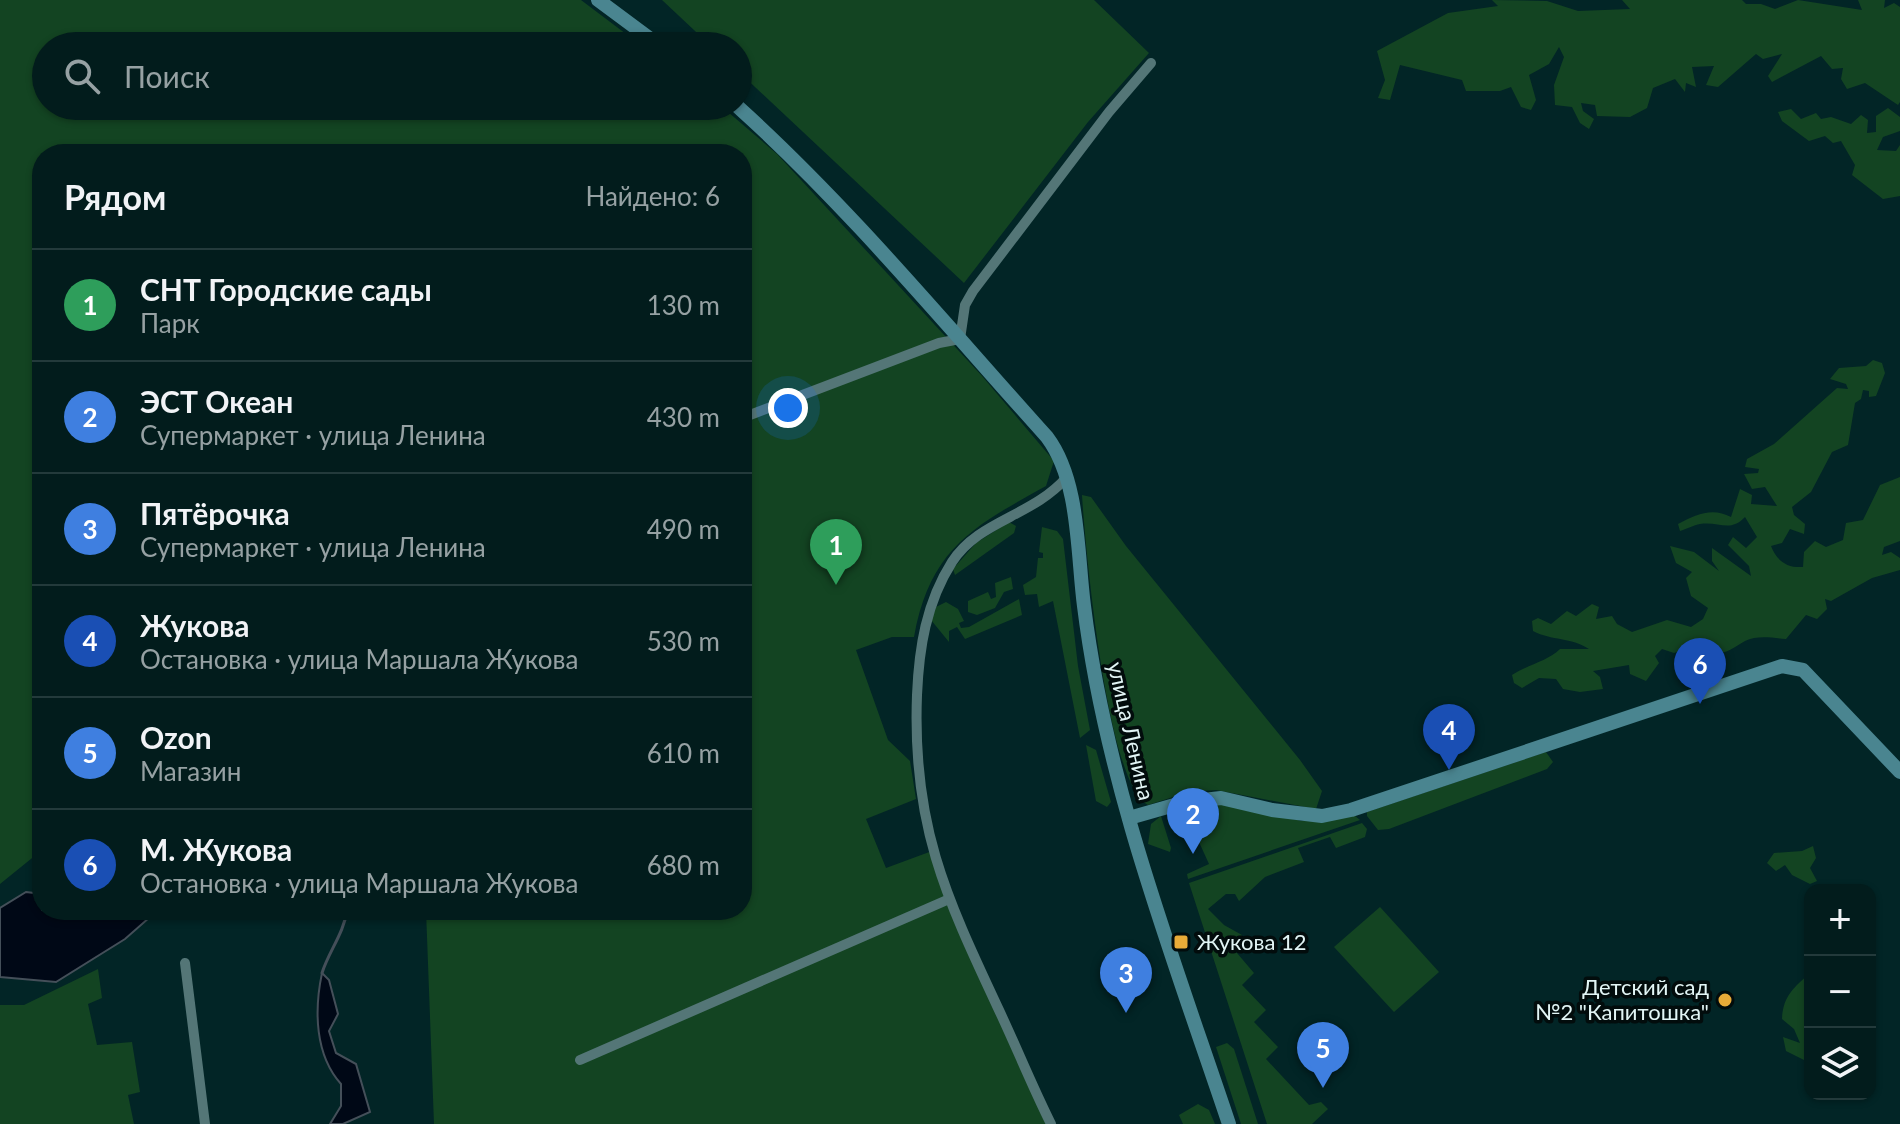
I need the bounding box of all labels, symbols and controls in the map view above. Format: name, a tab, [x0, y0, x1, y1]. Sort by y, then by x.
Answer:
search box	[32, 32, 752, 120]
icon: search	[60, 54, 104, 98]
text: Поиск	[124, 58, 210, 94]
text: Рядом	[64, 176, 166, 217]
text: Найдено: 6	[585, 180, 720, 212]
text: СНТ Городские сады	[140, 271, 432, 307]
text: 1	[82, 289, 98, 321]
text: 130 m	[647, 289, 720, 321]
text: Парк	[140, 307, 200, 339]
text: ЭСТ Океан	[140, 383, 293, 419]
your location	[768, 388, 808, 428]
text: 2	[82, 401, 98, 433]
text: 430 m	[647, 401, 720, 433]
text: Супермаркет · улица Ленина	[140, 419, 486, 451]
text: Пятёрочка	[140, 495, 290, 531]
text: 3	[82, 513, 98, 545]
text: 490 m	[647, 513, 720, 545]
pin: 1	[810, 519, 862, 585]
text: Супермаркет · улица Ленина	[140, 531, 486, 563]
text: Жукова	[140, 607, 250, 643]
text: 4	[82, 625, 98, 657]
text: 530 m	[647, 625, 720, 657]
pin: 6	[1674, 638, 1726, 704]
text: Остановка · улица Маршала Жукова	[140, 643, 578, 675]
street label: улица Ленина	[1102, 659, 1161, 803]
pin: 4	[1423, 704, 1475, 770]
text: Ozon	[140, 719, 212, 755]
text: 5	[82, 737, 98, 769]
text: 610 m	[647, 737, 720, 769]
text: Магазин	[140, 755, 241, 787]
pin: 2	[1167, 788, 1219, 854]
text: М. Жукова	[140, 831, 292, 867]
text: 6	[82, 849, 98, 881]
text: 680 m	[647, 849, 720, 881]
text: Остановка · улица Маршала Жукова	[140, 867, 578, 899]
map controls	[1804, 884, 1876, 1100]
button: +	[1804, 884, 1876, 956]
place label: Жукова 12	[1197, 928, 1307, 955]
marker: Жукова 12	[1172, 933, 1190, 951]
pin: 3	[1100, 947, 1152, 1013]
button: −	[1804, 956, 1876, 1028]
place label: Детский сад №2 "Капитошка"	[1535, 973, 1709, 1025]
marker: Детский сад №2 "Капитошка"	[1716, 991, 1734, 1009]
pin: 5	[1297, 1022, 1349, 1088]
button: layers	[1804, 1028, 1876, 1100]

